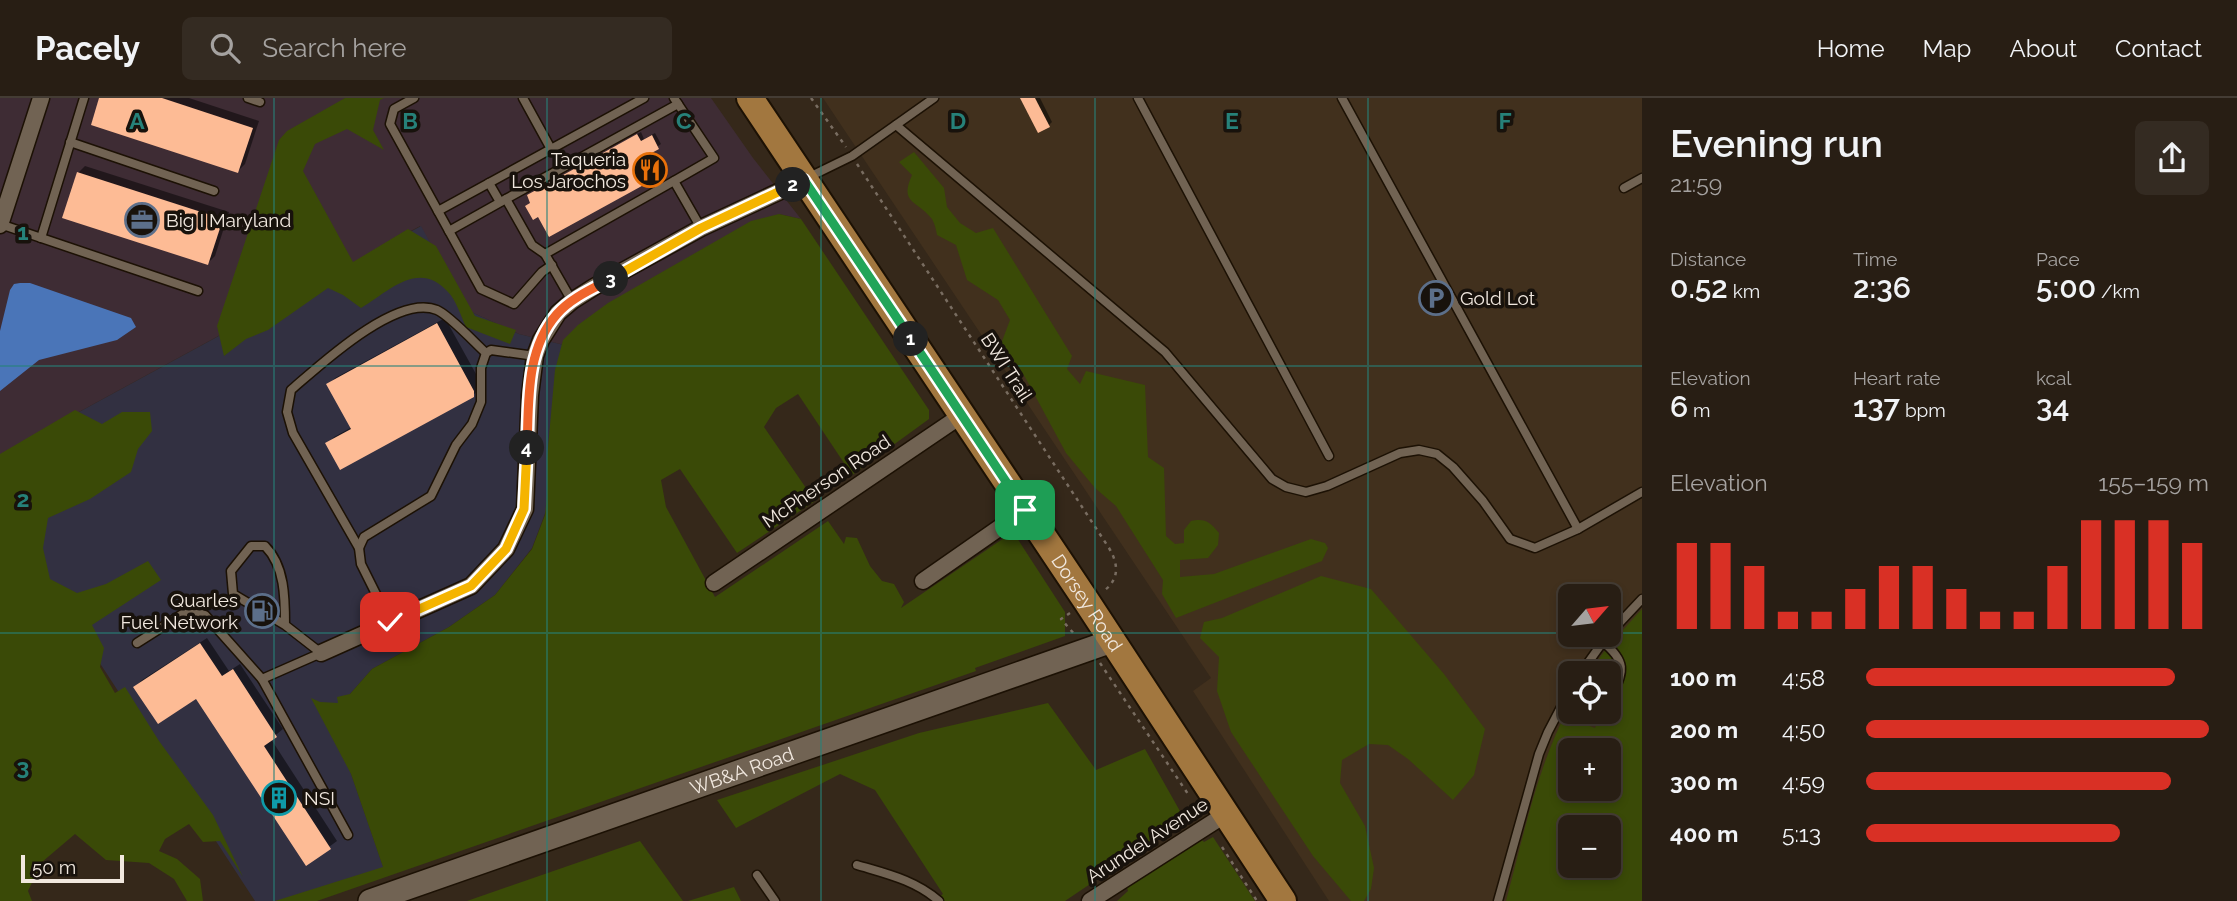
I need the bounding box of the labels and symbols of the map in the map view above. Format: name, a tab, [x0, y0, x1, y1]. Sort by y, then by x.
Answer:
text: A	[129, 107, 145, 134]
text: B	[402, 107, 418, 134]
text: C	[676, 107, 692, 134]
text: D	[950, 107, 966, 134]
text: E	[1225, 107, 1239, 134]
text: F	[1498, 107, 1512, 134]
place label: Taqueria Los Jarochos	[511, 148, 626, 192]
restaurant icon: Taqueria Los Jarochos	[631, 151, 669, 189]
pin: 2	[776, 168, 810, 202]
office icon: Big I Maryland	[123, 201, 161, 239]
place label: Big I Maryland	[166, 209, 291, 231]
text: 1	[17, 218, 29, 245]
pin: 3	[594, 262, 628, 296]
parking icon: Gold Lot	[1417, 279, 1455, 317]
place label: Gold Lot	[1460, 287, 1536, 309]
pin: 1	[894, 322, 928, 356]
street label: BWI Trail	[977, 329, 1038, 406]
pin: 4	[510, 430, 544, 466]
street label: McPherson Road	[758, 430, 894, 532]
pin	[995, 480, 1055, 540]
text: 2	[17, 485, 29, 512]
street label: Dorsey Road	[1047, 550, 1127, 655]
north arrow	[1558, 584, 1620, 648]
place label: Quarles Fuel Network	[120, 589, 238, 633]
fuel station icon: Quarles Fuel Network	[243, 592, 281, 630]
pin	[360, 592, 420, 652]
street label: WB&A Road	[687, 742, 797, 799]
text: 3	[17, 753, 29, 780]
building icon: NSI	[260, 779, 298, 817]
place label: NSI	[304, 787, 335, 809]
street label: Arundel Avenue	[1082, 793, 1212, 887]
scale bar	[21, 852, 124, 884]

